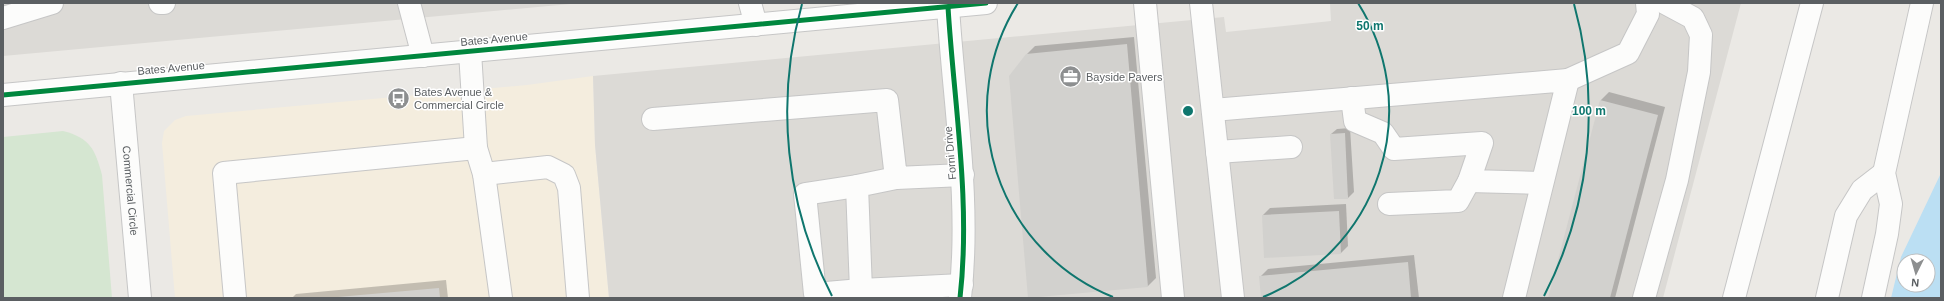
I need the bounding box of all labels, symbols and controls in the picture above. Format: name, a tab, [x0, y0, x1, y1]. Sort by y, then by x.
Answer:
text: 50 m	[1356, 19, 1384, 33]
street label: Bates Avenue	[460, 30, 528, 48]
street label: Bates Avenue	[137, 59, 205, 77]
office icon: Bayside Pavers	[1058, 64, 1084, 90]
place label: Bayside Pavers	[1086, 71, 1163, 83]
bus stop icon: Bates Avenue & Commercial Circle	[385, 85, 411, 111]
place label: Bates Avenue & Commercial Circle	[414, 86, 504, 111]
centre of rings	[1181, 104, 1195, 118]
text: 100 m	[1572, 104, 1606, 118]
street label: Forni Drive	[942, 126, 958, 180]
street label: Commercial Circle	[121, 145, 140, 236]
north arrow	[1896, 253, 1936, 293]
text: N	[1911, 277, 1920, 289]

